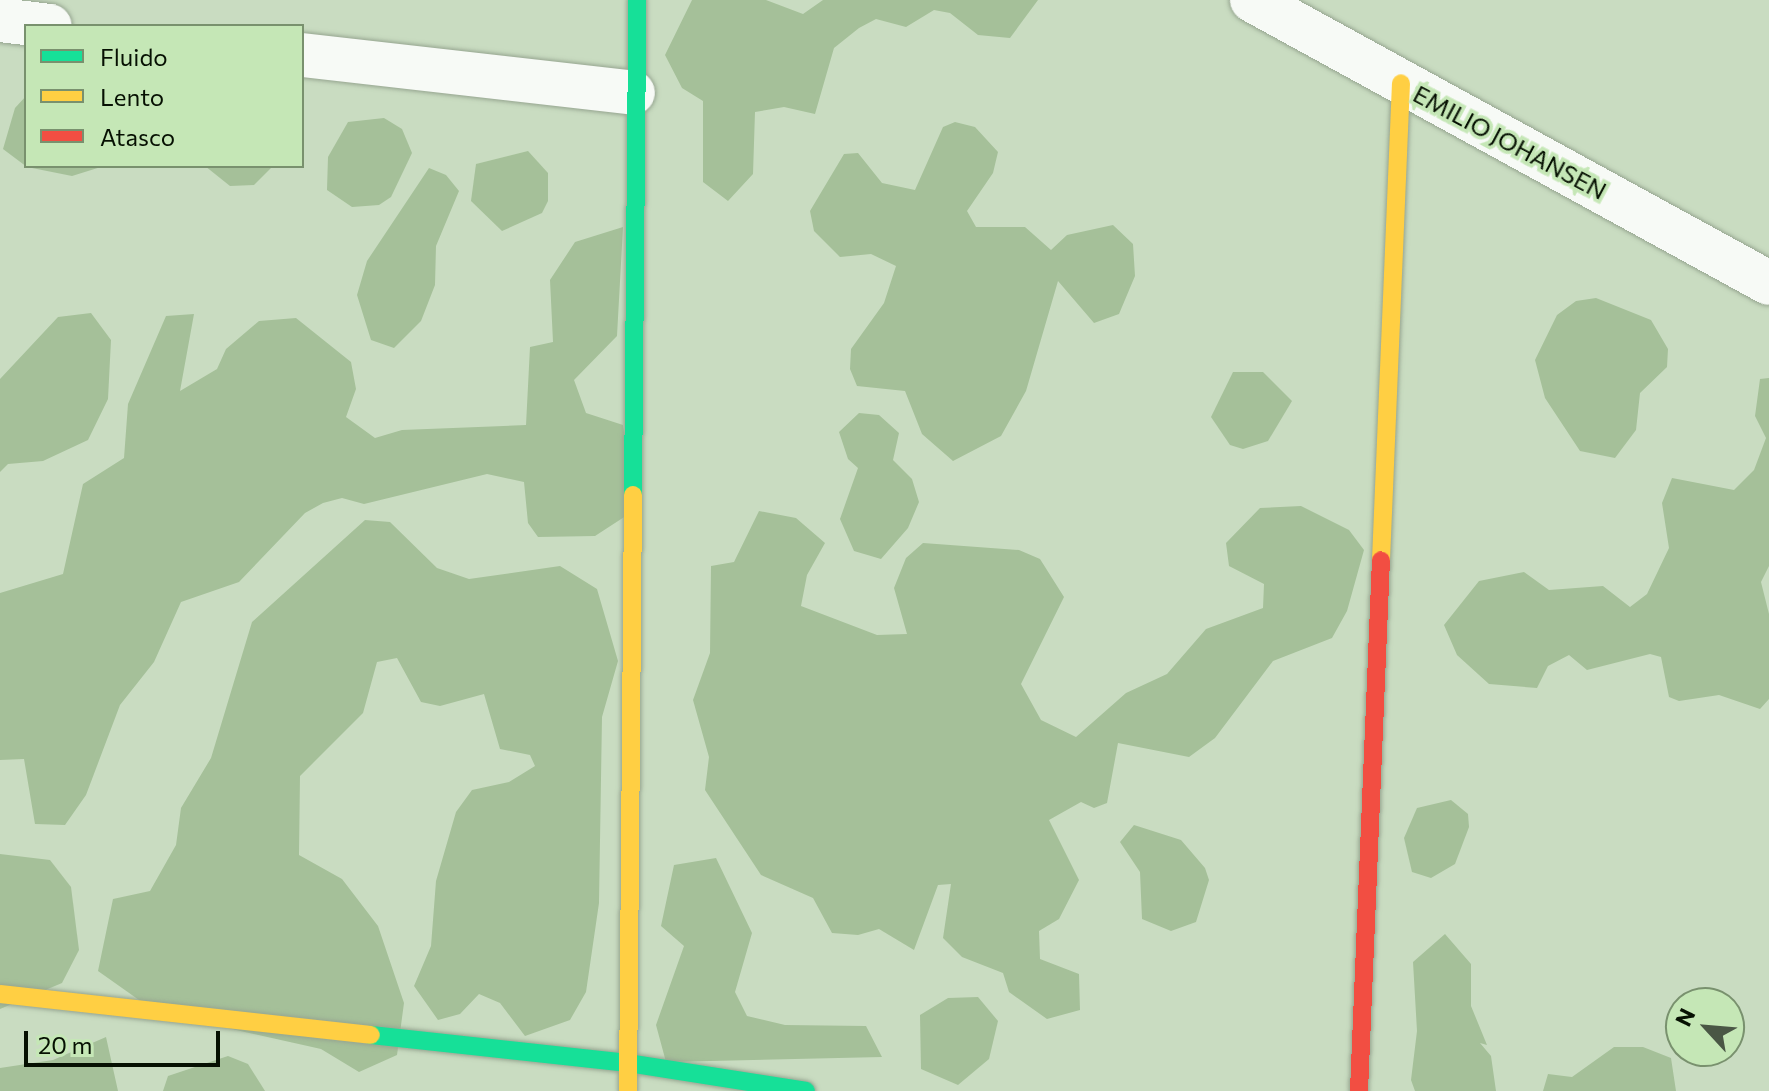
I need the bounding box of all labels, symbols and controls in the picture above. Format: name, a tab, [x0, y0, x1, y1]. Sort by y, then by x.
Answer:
legend	[24, 24, 304, 168]
text: Fluido	[100, 42, 168, 71]
street label: EMILIO JOHANSEN	[1409, 79, 1611, 205]
text: Lento	[100, 82, 164, 111]
text: Atasco	[100, 122, 175, 151]
north arrow	[1665, 987, 1745, 1067]
text: N	[1669, 1004, 1701, 1030]
scale bar	[28, 1015, 224, 1065]
text: 20 m	[38, 1030, 92, 1059]

